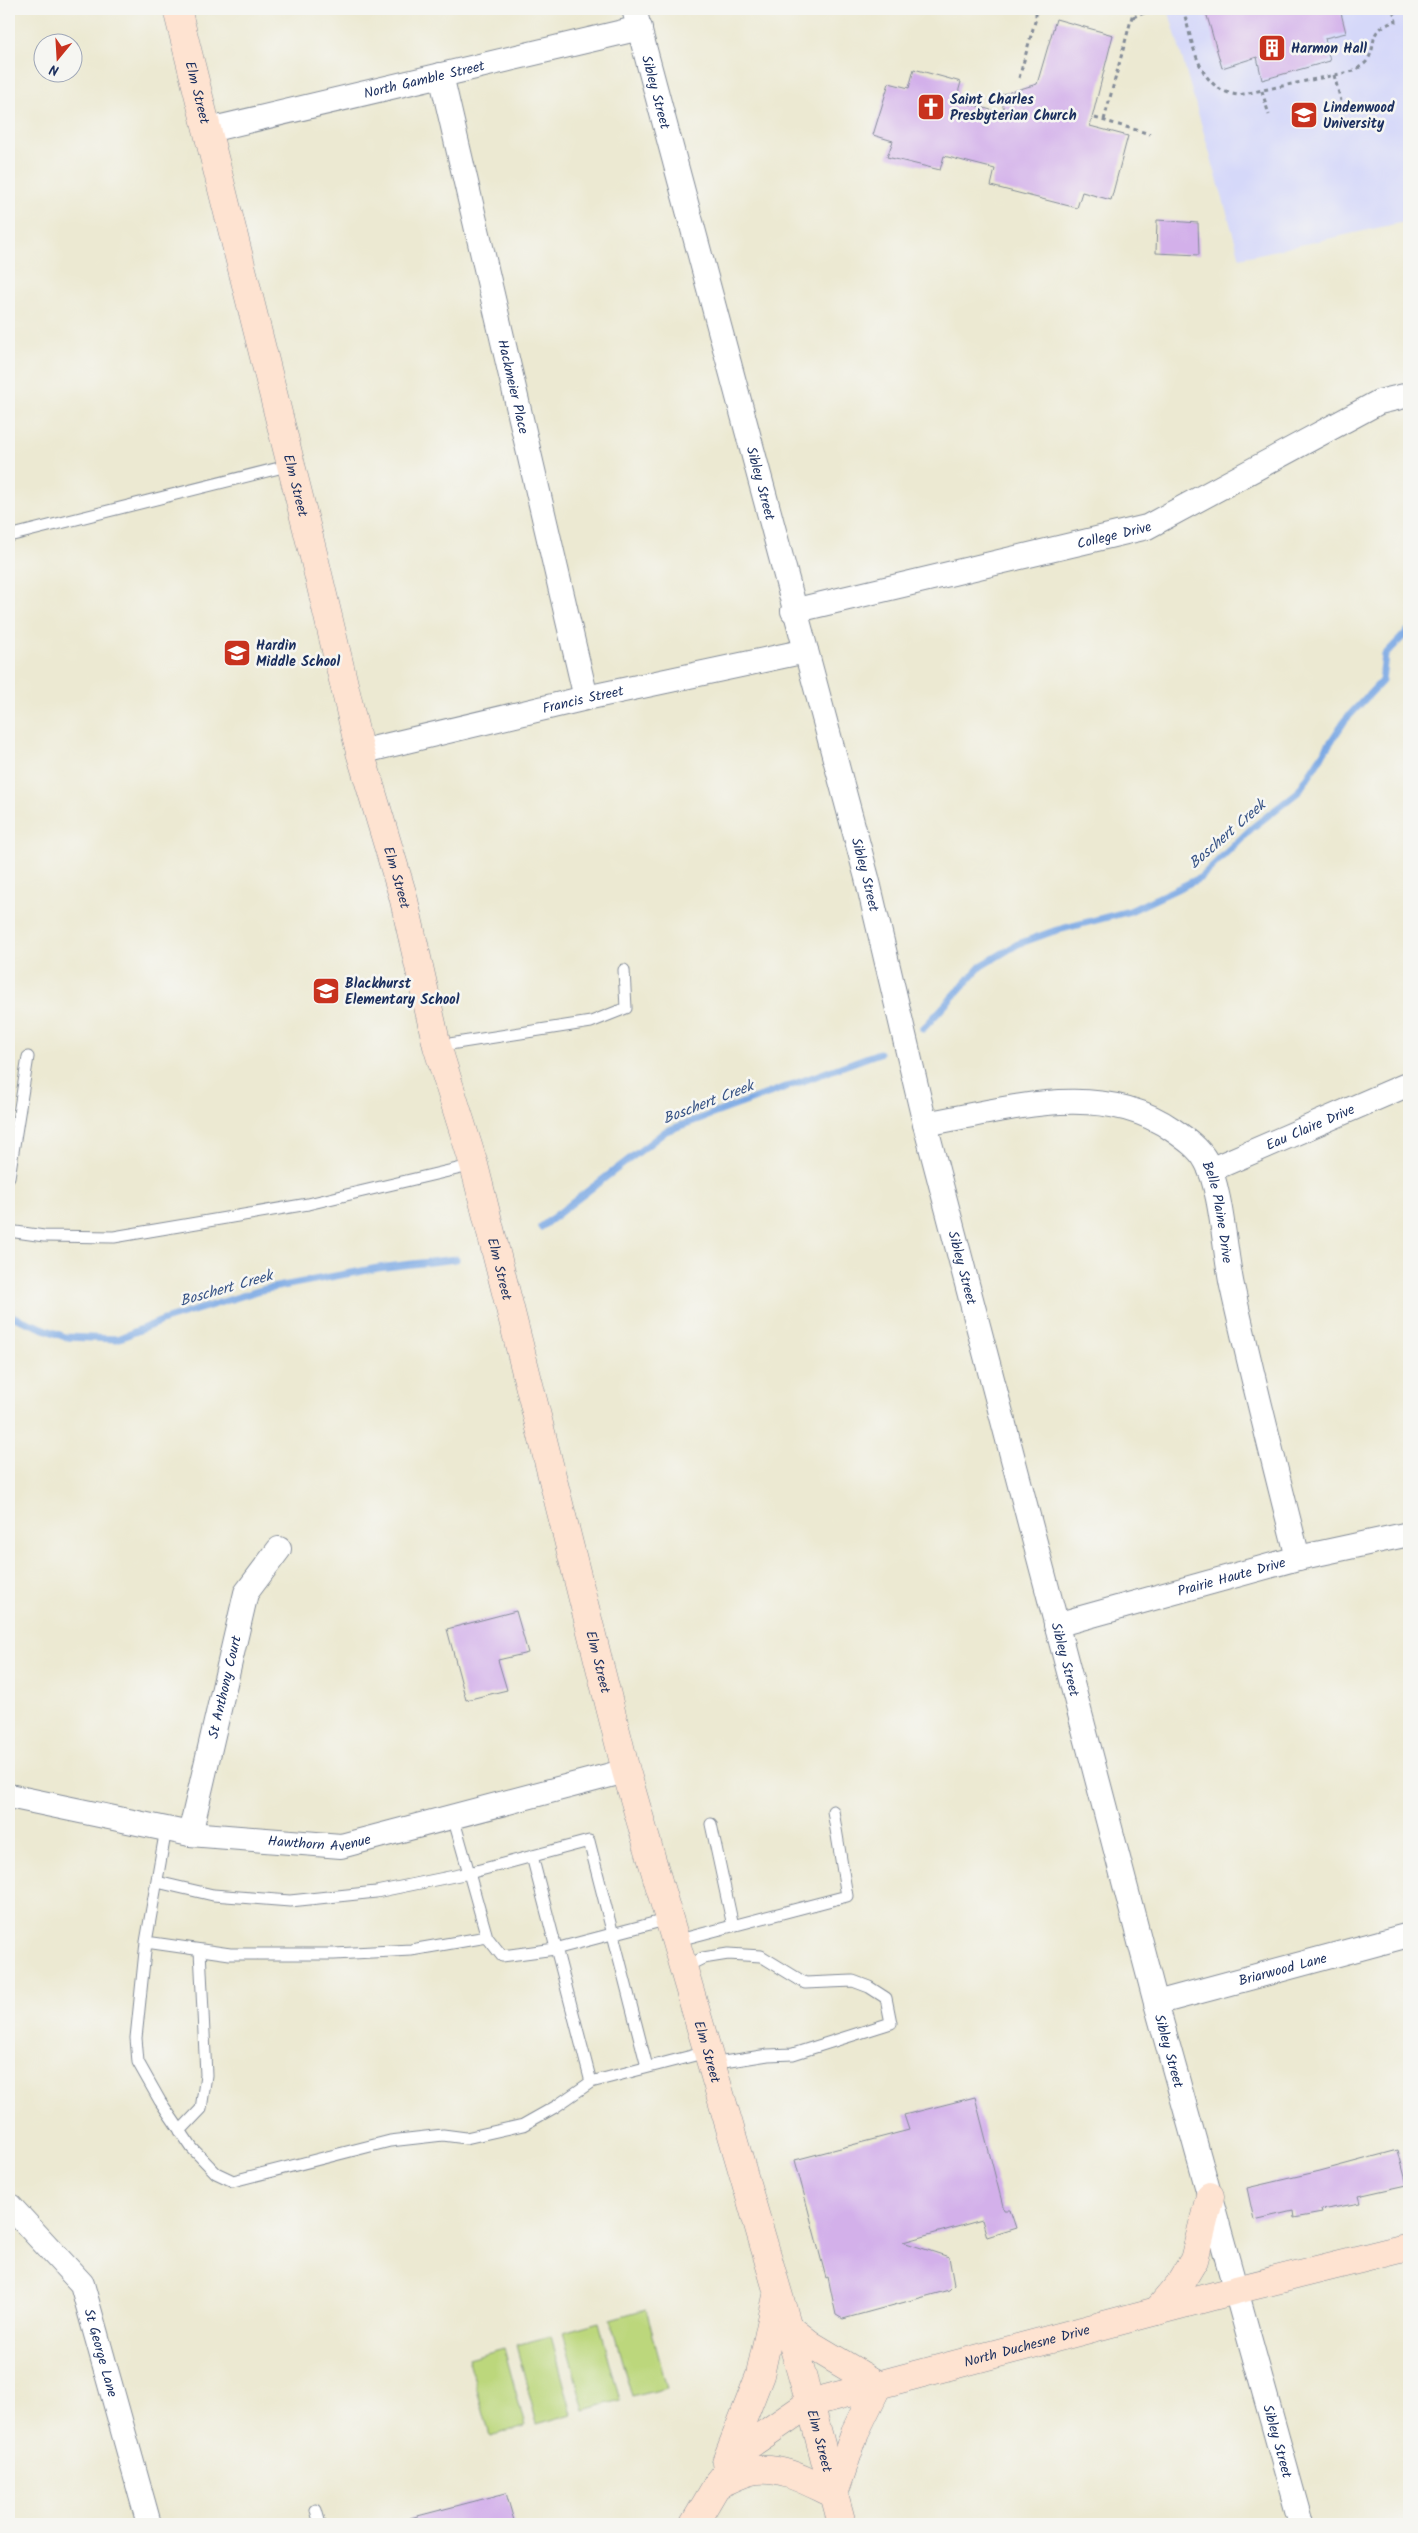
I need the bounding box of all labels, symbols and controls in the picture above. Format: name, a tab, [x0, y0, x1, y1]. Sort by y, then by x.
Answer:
north arrow	[32, 32, 82, 82]
building icon: Harmon Hall	[1257, 33, 1287, 63]
place label: Harmon Hall	[1291, 38, 1367, 60]
street label: Sibley Street	[635, 53, 676, 132]
street label: North Gamble Street	[362, 55, 488, 105]
text: N	[47, 58, 62, 81]
street label: Elm Street	[178, 59, 215, 127]
place label: Saint Charles Presbyterian Church	[950, 89, 1077, 127]
church icon: Saint Charles Presbyterian Church	[916, 92, 946, 122]
place label: Lindenwood University	[1323, 97, 1395, 135]
school or university icon: Lindenwood University	[1289, 100, 1319, 130]
street label: Hackmeier Place	[491, 337, 534, 437]
street label: Sibley Street	[740, 444, 781, 523]
street label: Elm Street	[277, 452, 314, 520]
street label: College Drive	[1075, 516, 1157, 555]
place label: Hardin Middle School	[256, 635, 340, 673]
school or university icon: Hardin Middle School	[222, 638, 252, 668]
street label: Francis Street	[540, 680, 626, 720]
water label: Boschert Creek	[1184, 793, 1273, 875]
street label: Sibley Street	[845, 835, 885, 915]
street label: Elm Street	[377, 844, 416, 911]
place label: Blackhurst Elementary School	[345, 973, 460, 1011]
school or university icon: Blackhurst Elementary School	[311, 976, 341, 1006]
water label: Boschert Creek	[659, 1074, 759, 1131]
street label: Eau Claire Drive	[1263, 1099, 1359, 1157]
street label: Belle Plaine Drive	[1196, 1158, 1238, 1265]
street label: Sibley Street	[942, 1229, 982, 1308]
street label: Elm Street	[481, 1235, 518, 1303]
water label: Boschert Creek	[177, 1264, 277, 1314]
street label: Prairie Haute Drive	[1175, 1552, 1289, 1603]
street label: Sibley Street	[1044, 1620, 1085, 1700]
street label: Elm Street	[579, 1628, 616, 1696]
street label: St Anthony Court	[203, 1633, 248, 1741]
street label: Hawthorn Avenue	[267, 1828, 374, 1858]
street label: Briarwood Lane	[1236, 1947, 1330, 1992]
street label: Sibley Street	[1148, 2012, 1189, 2091]
street label: Elm Street	[687, 2018, 726, 2086]
street label: St George Lane	[77, 2306, 123, 2400]
street label: North Duchesne Drive	[962, 2319, 1093, 2374]
street label: Sibley Street	[1256, 2402, 1298, 2481]
street label: Elm Street	[800, 2407, 838, 2475]

